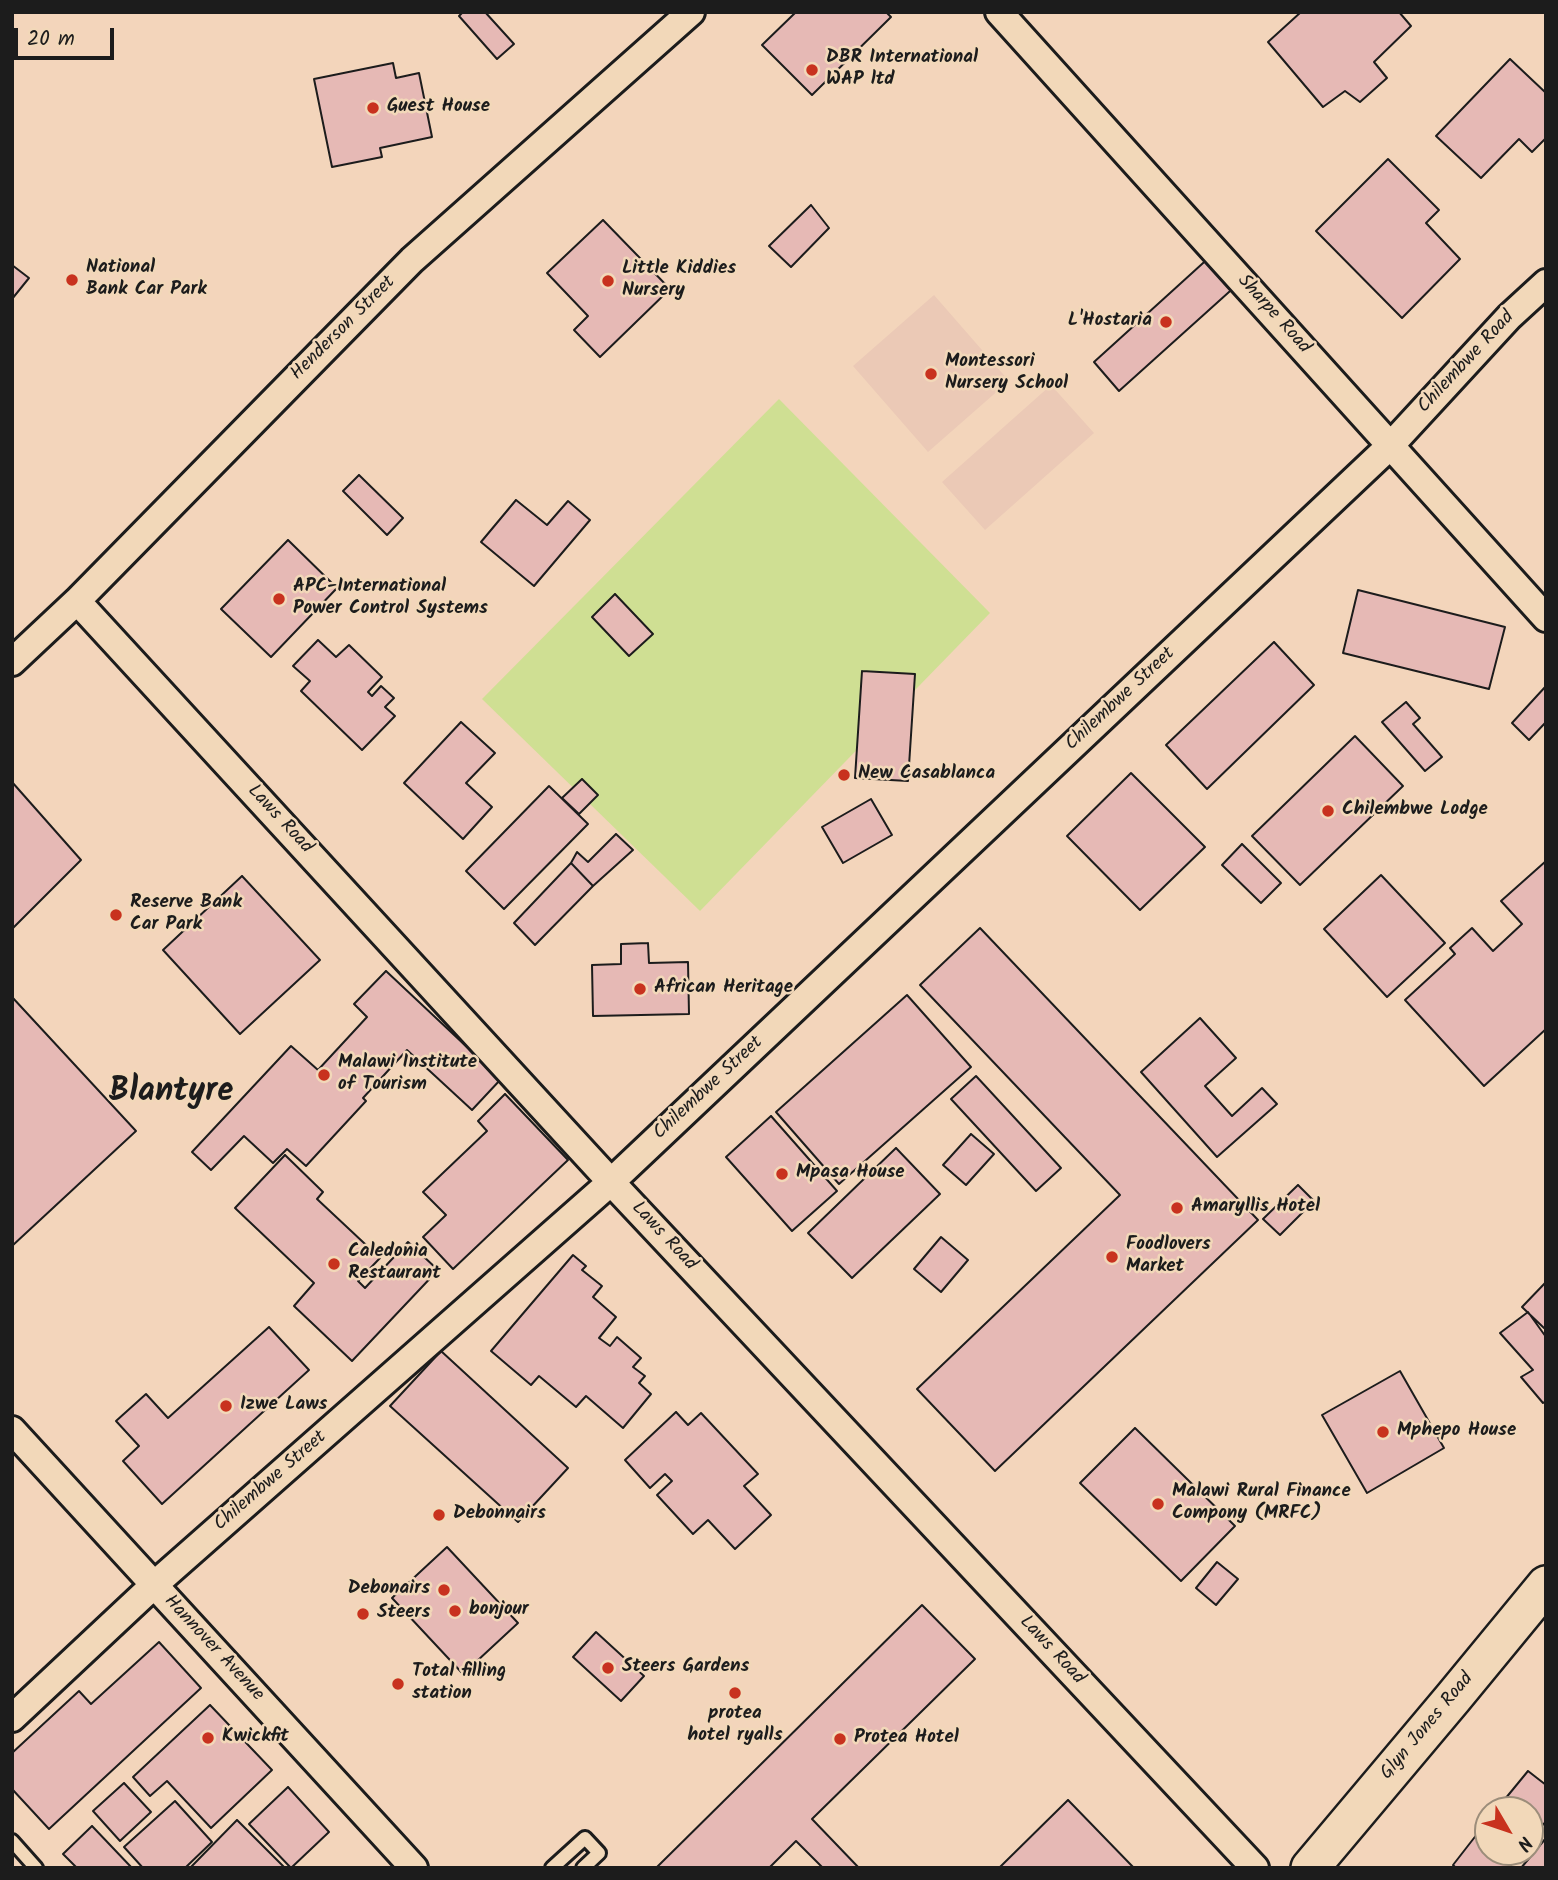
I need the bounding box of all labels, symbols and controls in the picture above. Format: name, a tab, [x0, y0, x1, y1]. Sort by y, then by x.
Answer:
scale bar	[18, 14, 117, 58]
text: 20 m	[27, 23, 75, 56]
place label: DBR International WAP ltd	[826, 48, 978, 92]
marker: DBR International WAP ltd	[804, 62, 820, 78]
place label: Guest House	[387, 97, 490, 119]
marker: Guest House	[365, 100, 381, 116]
place label: National Bank Car Park	[86, 258, 207, 302]
place label: Little Kiddies Nursery	[622, 259, 736, 303]
street label: Sharpe Road	[1231, 271, 1315, 359]
marker: National Bank Car Park	[64, 272, 80, 288]
street label: Henderson Street	[287, 272, 401, 386]
marker: Little Kiddies Nursery	[600, 273, 616, 289]
street label: Chilembwe Road	[1414, 307, 1520, 419]
place label: L'Hostaria	[1068, 311, 1152, 333]
marker: L'Hostaria	[1158, 314, 1174, 330]
place label: Montessori Nursery School	[945, 352, 1068, 396]
marker: Montessori Nursery School	[923, 366, 939, 382]
place label: APC-International Power Control Systems	[293, 577, 488, 621]
marker: APC-International Power Control Systems	[271, 591, 287, 607]
street label: Chilembwe Street	[1061, 643, 1181, 757]
place label: New Casablanca	[858, 764, 995, 786]
marker: New Casablanca	[836, 767, 852, 783]
street label: Laws Road	[241, 781, 317, 859]
place label: Chilembwe Lodge	[1342, 800, 1488, 822]
marker: Chilembwe Lodge	[1320, 803, 1336, 819]
place label: Reserve Bank Car Park	[130, 893, 242, 937]
marker: Reserve Bank Car Park	[108, 907, 124, 923]
place label: African Heritage	[654, 978, 793, 1000]
marker: African Heritage	[632, 981, 648, 997]
street label: Chilembwe Street	[649, 1032, 769, 1146]
place label: Malawi Institute of Tourism	[338, 1053, 477, 1097]
marker: Malawi Institute of Tourism	[316, 1067, 332, 1083]
district label: Blantyre	[109, 1074, 233, 1114]
place label: Mpasa House	[796, 1163, 905, 1185]
marker: Mpasa House	[774, 1166, 790, 1182]
place label: Amaryllis Hotel	[1191, 1197, 1320, 1219]
street label: Laws Road	[625, 1198, 701, 1276]
marker: Amaryllis Hotel	[1169, 1200, 1185, 1216]
place label: Foodlovers Market	[1126, 1235, 1211, 1279]
place label: Caledonia Restaurant	[348, 1242, 441, 1286]
marker: Foodlovers Market	[1104, 1249, 1120, 1265]
marker: Caledonia Restaurant	[326, 1256, 342, 1272]
place label: Izwe Laws	[240, 1395, 327, 1417]
marker: Izwe Laws	[218, 1398, 234, 1414]
place label: Mphepo House	[1397, 1421, 1516, 1443]
marker: Mphepo House	[1375, 1424, 1391, 1440]
street label: Chilembwe Street	[210, 1427, 332, 1537]
place label: Malawi Rural Finance Compony (MRFC)	[1172, 1482, 1351, 1526]
marker: Malawi Rural Finance Compony (MRFC)	[1150, 1496, 1166, 1512]
place label: Debonnairs	[453, 1504, 546, 1526]
marker: Debonnairs	[431, 1507, 447, 1523]
place label: Debonairs	[348, 1579, 430, 1601]
marker: Debonairs	[436, 1582, 452, 1598]
street label: Hannover Avenue	[158, 1591, 268, 1707]
place label: bonjour	[469, 1600, 529, 1622]
place label: Steers	[377, 1603, 430, 1625]
marker: bonjour	[447, 1603, 463, 1619]
marker: Steers	[355, 1606, 371, 1622]
street label: Laws Road	[1013, 1612, 1089, 1690]
place label: Steers Gardens	[622, 1657, 749, 1679]
marker: Steers Gardens	[600, 1660, 616, 1676]
place label: Total filling station	[412, 1662, 506, 1706]
street label: Glyn Jones Road	[1377, 1669, 1479, 1785]
marker: Total filling station	[390, 1676, 406, 1692]
marker: protea hotel ryalls	[727, 1685, 743, 1701]
place label: protea hotel ryalls	[688, 1704, 782, 1748]
place label: Kwickfit	[222, 1727, 289, 1749]
place label: Protea Hotel	[854, 1728, 959, 1750]
marker: Kwickfit	[200, 1730, 216, 1746]
marker: Protea Hotel	[832, 1731, 848, 1747]
north arrow	[1474, 1796, 1544, 1866]
text: N	[1508, 1829, 1539, 1857]

